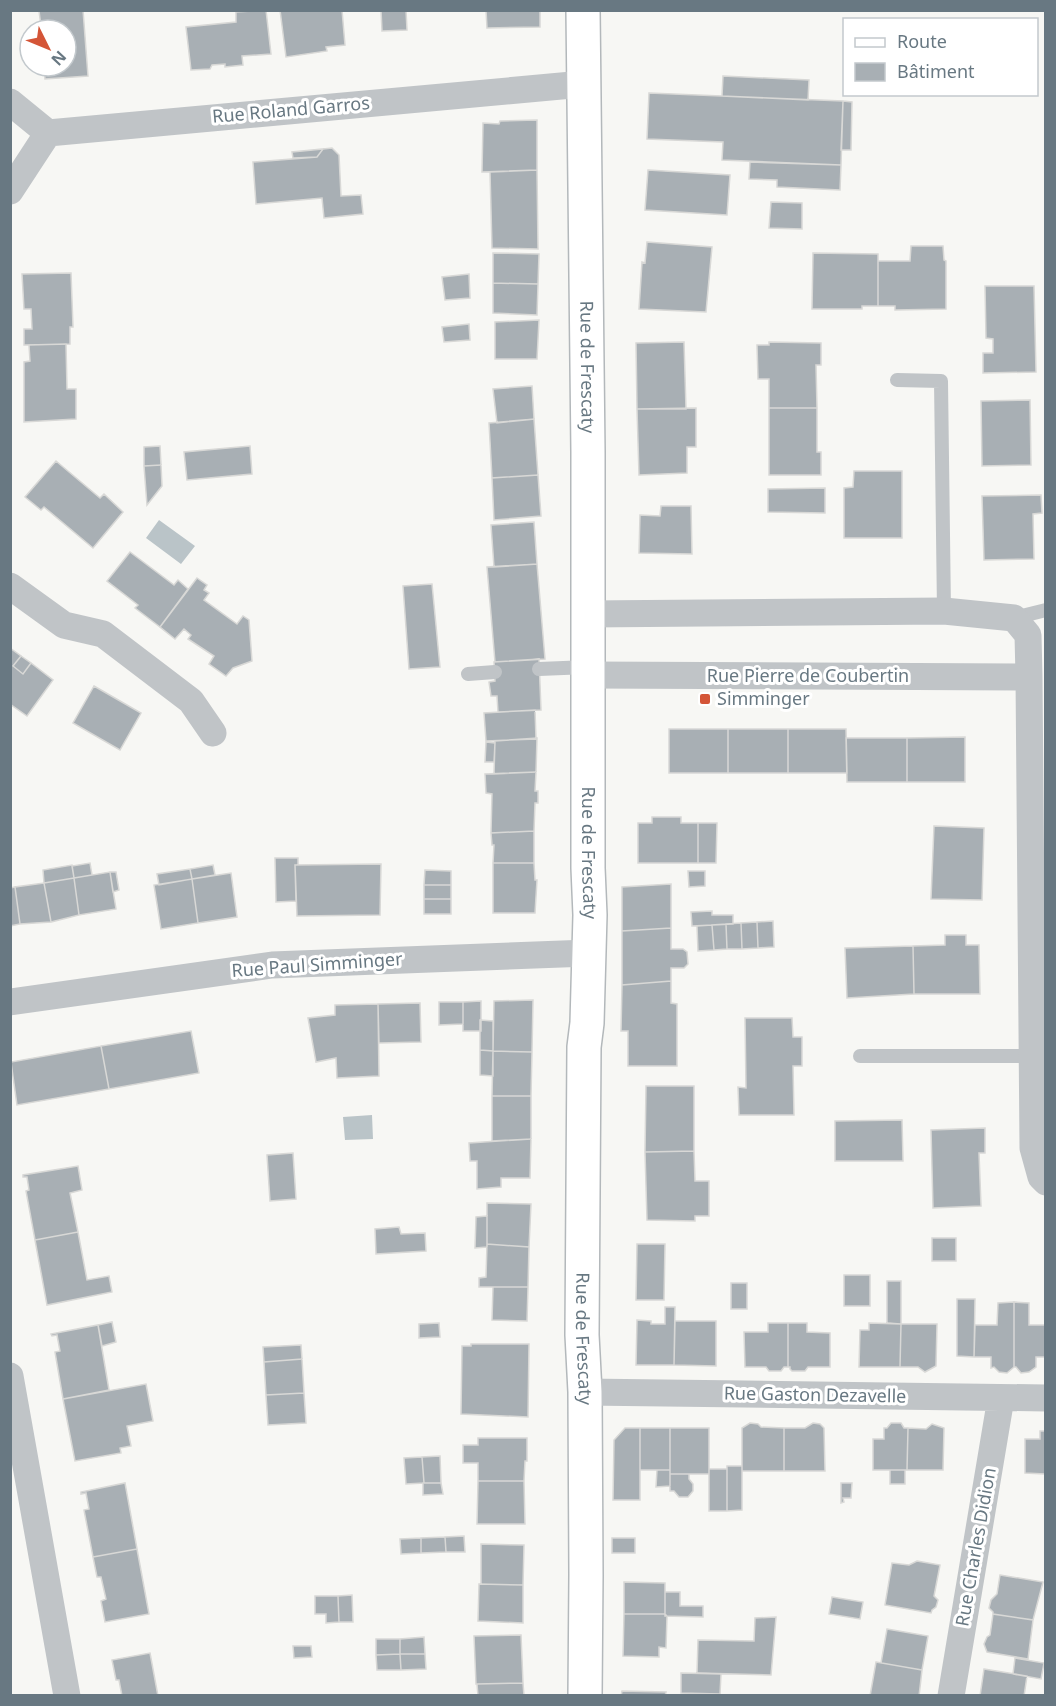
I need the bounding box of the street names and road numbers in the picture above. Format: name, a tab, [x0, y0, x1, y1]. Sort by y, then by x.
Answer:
street label: Rue Roland Garros	[211, 90, 371, 128]
street label: Rue de Frescaty	[575, 300, 601, 434]
street label: Rue Pierre de Coubertin	[707, 663, 909, 687]
street label: Rue de Frescaty	[577, 787, 603, 921]
street label: Rue Paul Simminger	[231, 946, 404, 982]
street label: Rue de Frescaty	[571, 1272, 598, 1406]
street label: Rue Gaston Dezavelle	[724, 1380, 907, 1408]
street label: Rue Charles Didion	[949, 1466, 1001, 1628]

